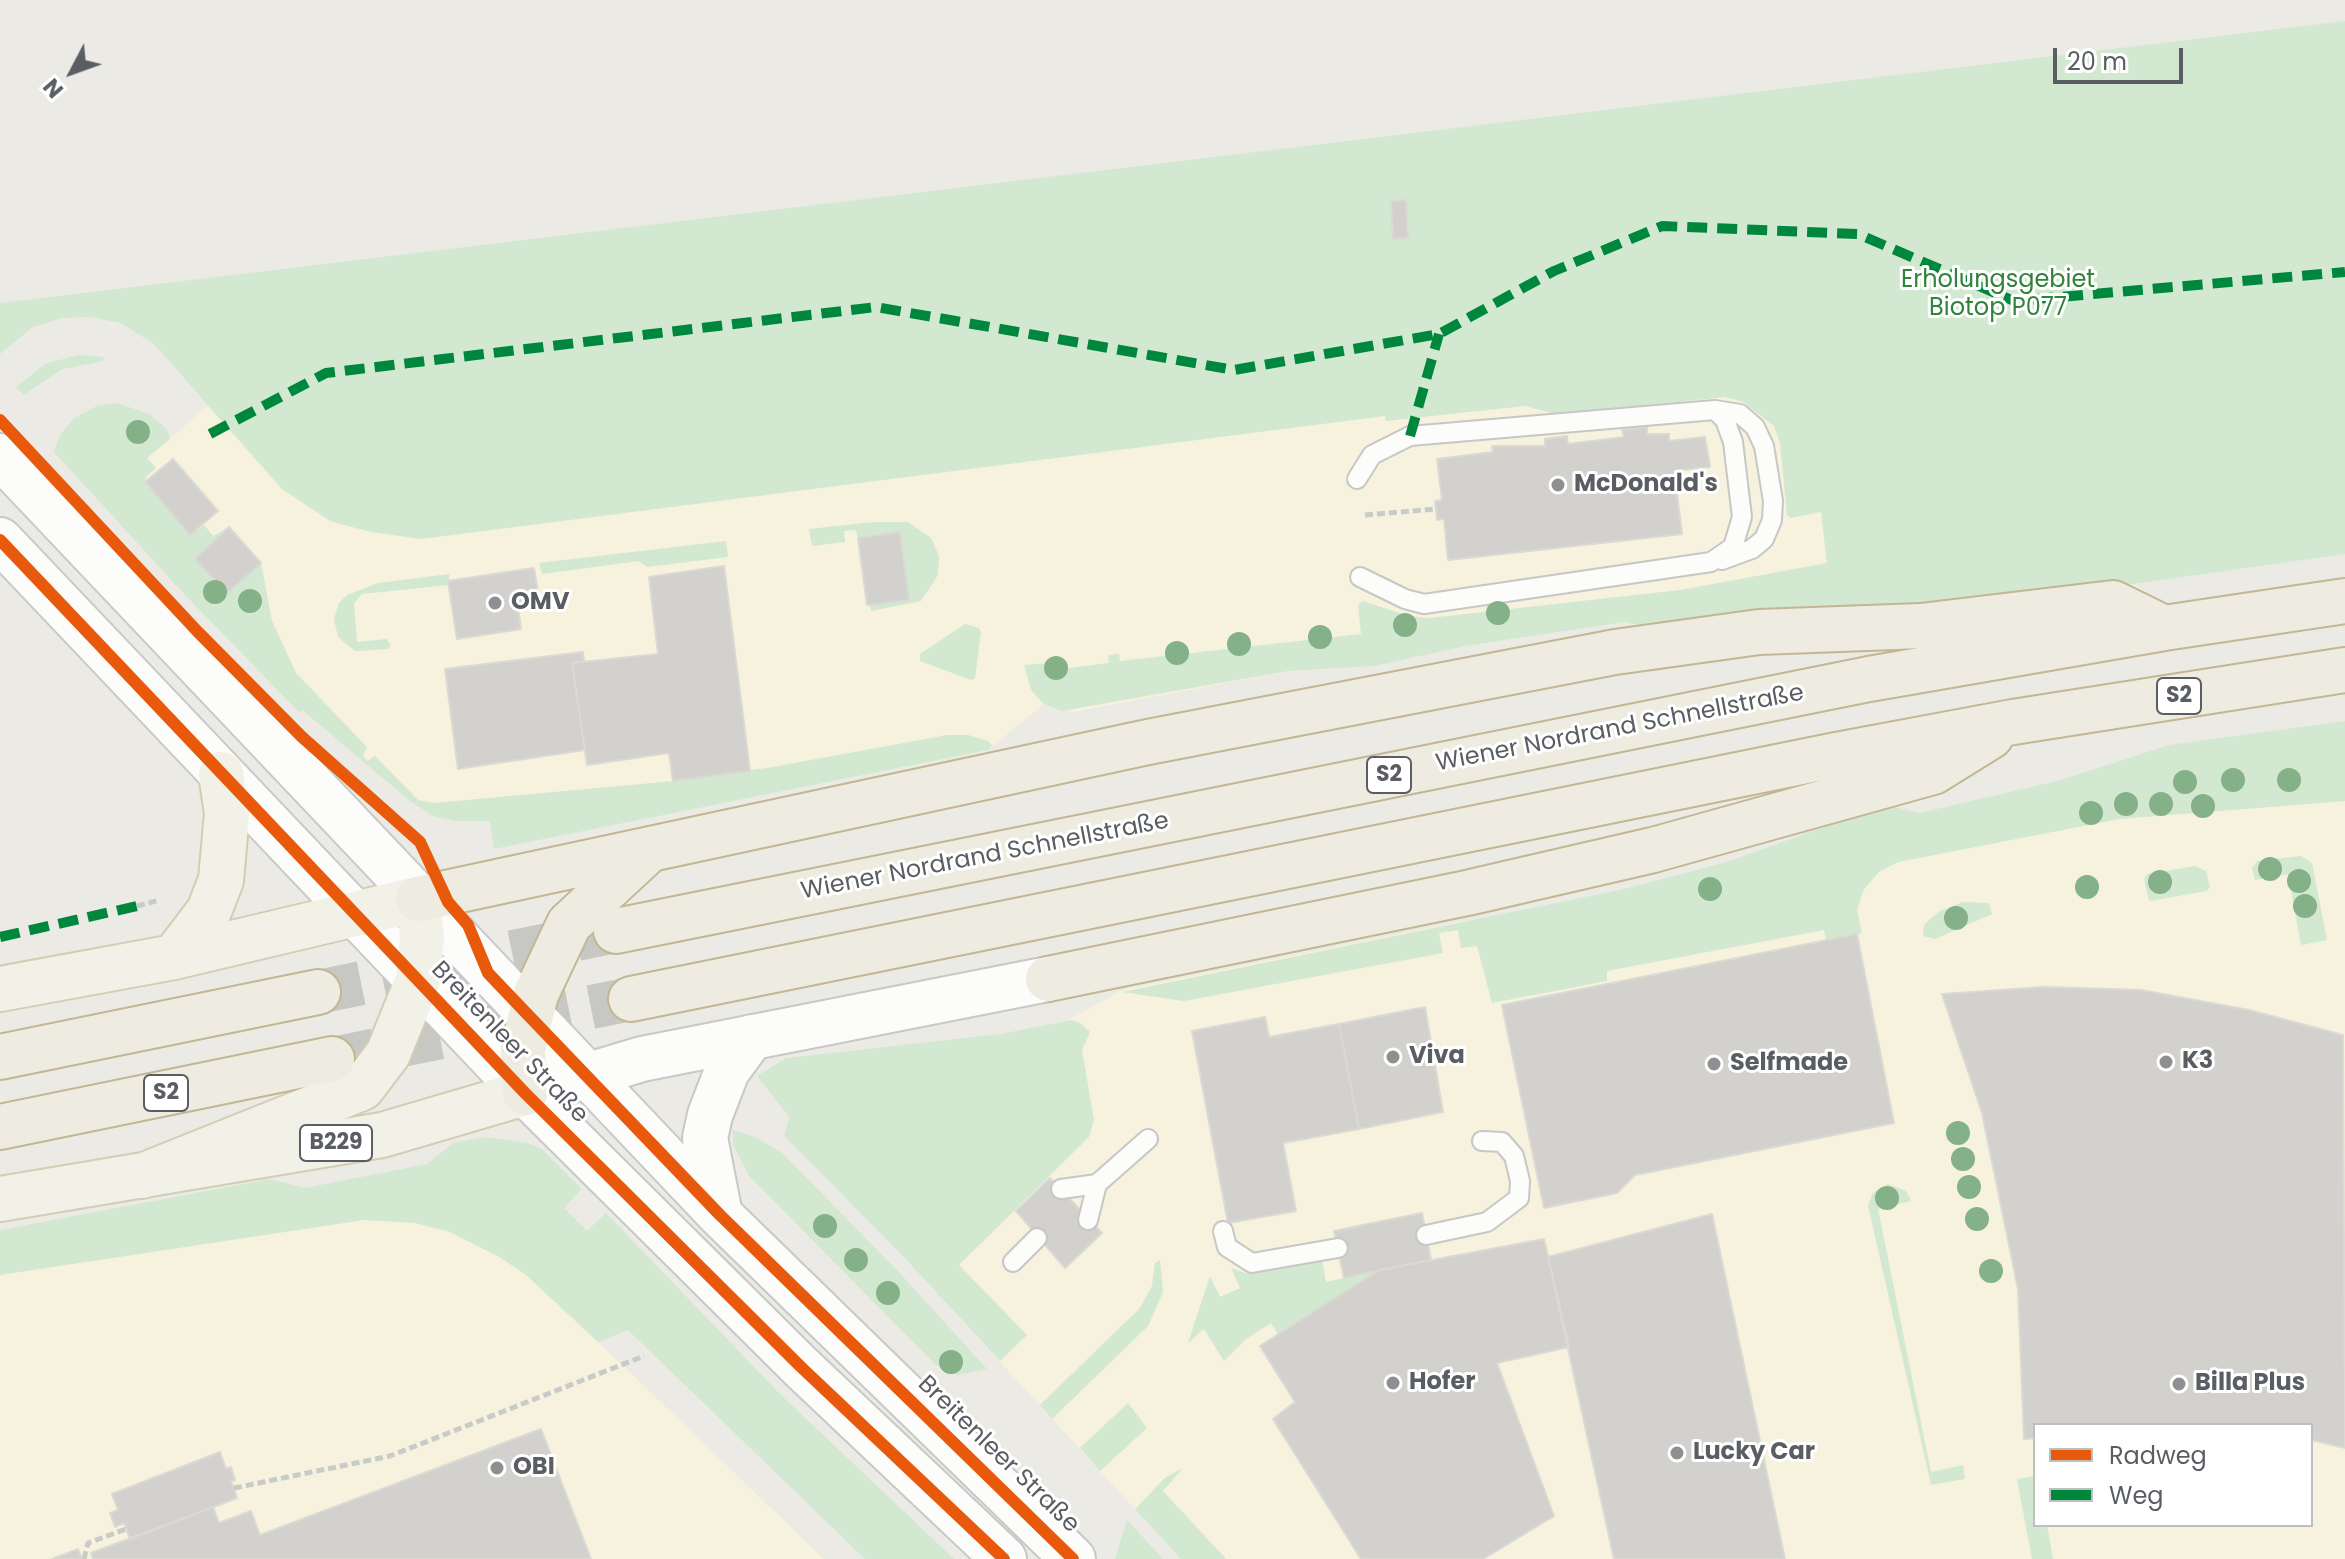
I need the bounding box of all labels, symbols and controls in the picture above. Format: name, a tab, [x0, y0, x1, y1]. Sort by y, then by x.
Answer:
north arrow	[32, 32, 112, 112]
scale bar	[2057, 32, 2187, 82]
text: 20 m	[2067, 45, 2127, 78]
text: N	[36, 72, 71, 104]
park label: Erholungsgebiet Biotop P077	[1901, 267, 2095, 323]
place label: McDonald's	[1574, 471, 1718, 499]
marker: McDonald's	[1549, 476, 1567, 494]
place label: OMV	[511, 589, 569, 617]
marker: OMV	[486, 594, 504, 612]
road number: S2	[2157, 678, 2201, 714]
street label: Wiener Nordrand Schnellstraße	[1434, 679, 1806, 779]
road number: S2	[1367, 757, 1411, 793]
street label: Wiener Nordrand Schnellstraße	[799, 807, 1171, 907]
street label: Breitenleer Straße	[424, 956, 594, 1130]
place label: Viva	[1409, 1043, 1465, 1071]
marker: Viva	[1384, 1048, 1402, 1066]
place label: K3	[2182, 1048, 2213, 1076]
place label: Selfmade	[1730, 1050, 1848, 1078]
marker: K3	[2157, 1053, 2175, 1071]
marker: Selfmade	[1705, 1055, 1723, 1073]
road number: S2	[144, 1075, 188, 1111]
road number: B229	[300, 1125, 372, 1161]
place label: Hofer	[1409, 1369, 1476, 1397]
street label: Breitenleer Straße	[911, 1370, 1085, 1540]
place label: Billa Plus	[2195, 1370, 2305, 1398]
marker: Hofer	[1384, 1374, 1402, 1392]
marker: Billa Plus	[2170, 1375, 2188, 1393]
legend	[2033, 1423, 2313, 1527]
place label: Lucky Car	[1693, 1439, 1815, 1467]
text: Radweg	[2109, 1439, 2207, 1472]
marker: Lucky Car	[1668, 1444, 1686, 1462]
place label: OBI	[513, 1454, 555, 1482]
marker: OBI	[488, 1459, 506, 1477]
text: Weg	[2109, 1479, 2164, 1512]

